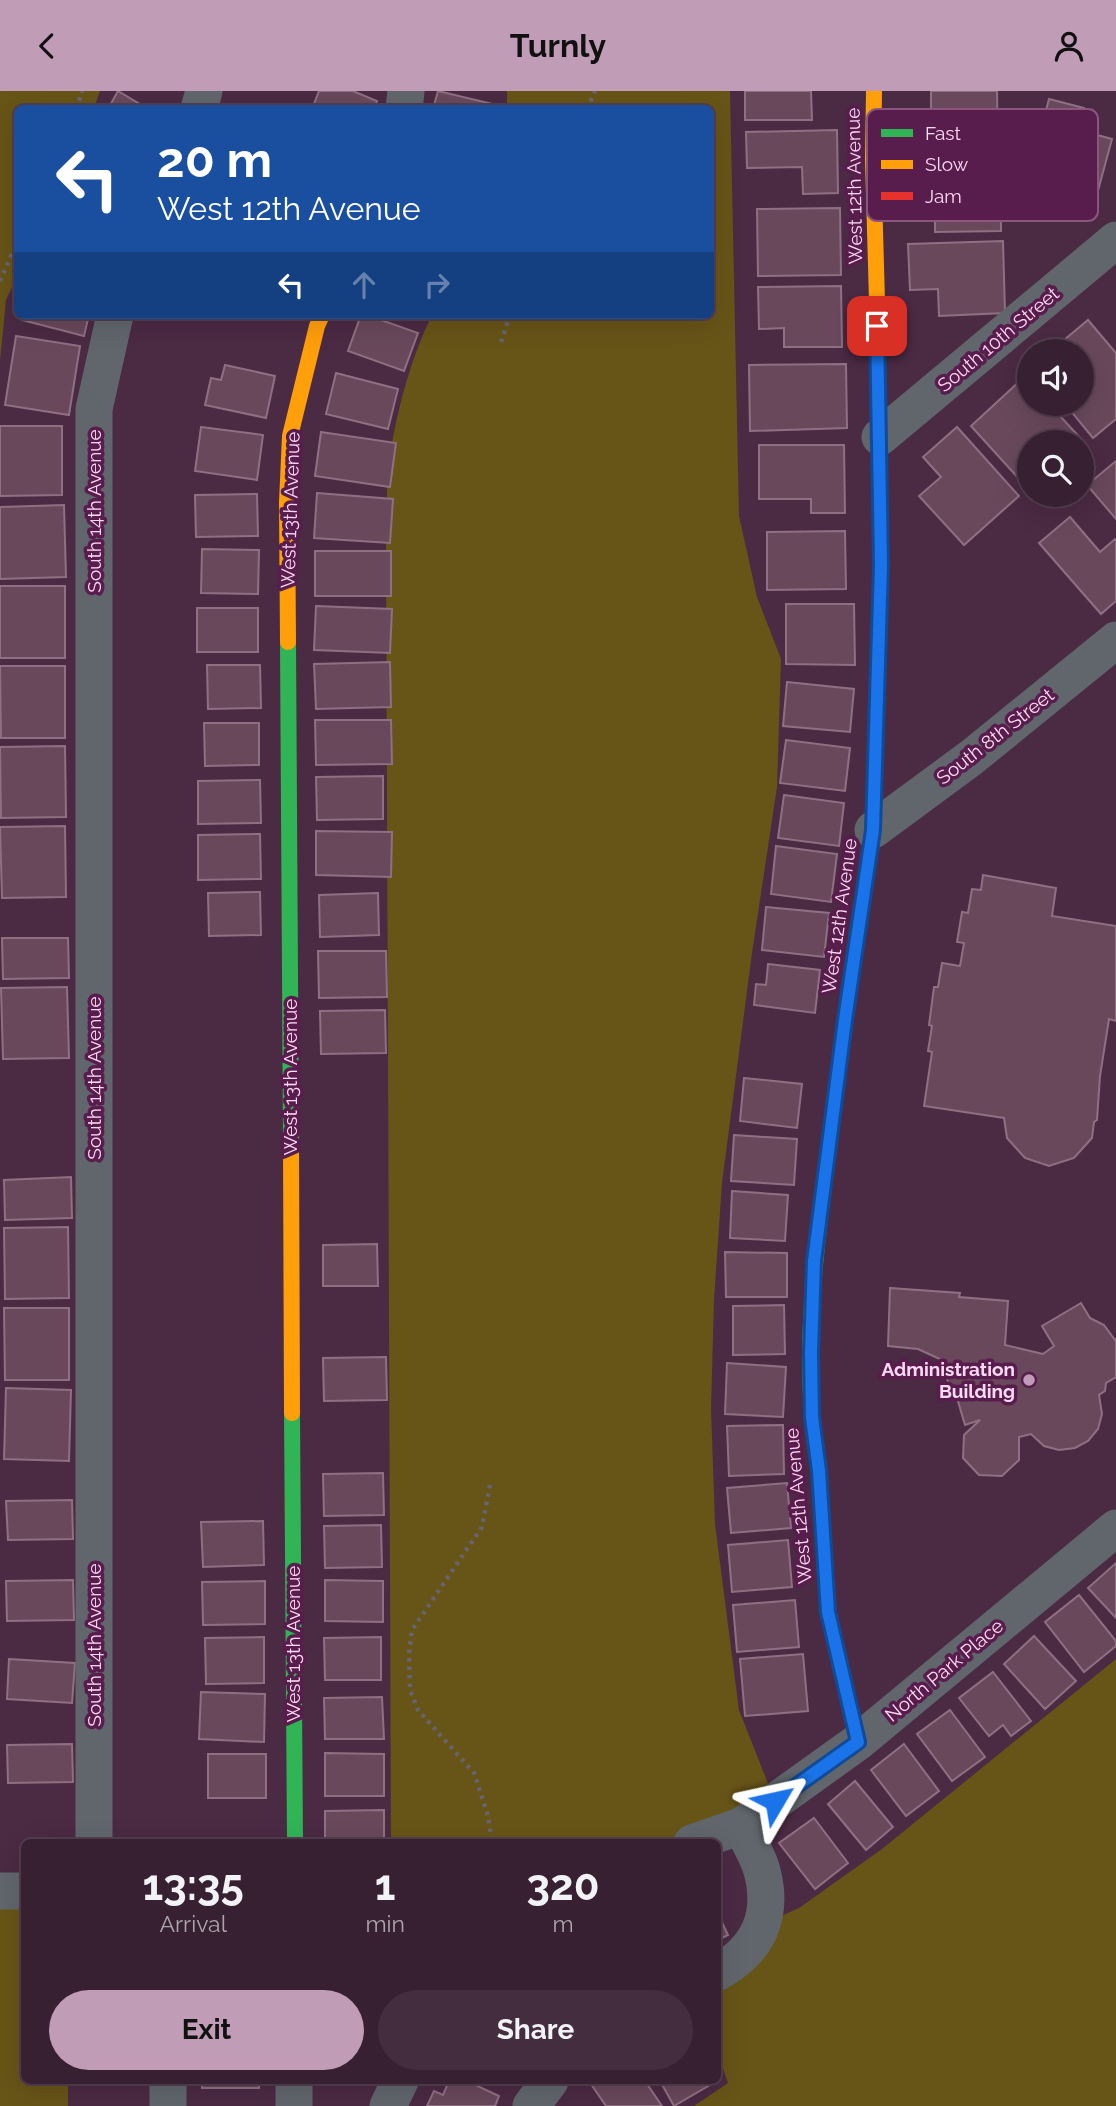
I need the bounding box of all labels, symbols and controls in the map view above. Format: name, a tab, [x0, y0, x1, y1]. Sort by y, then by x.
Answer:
icon: back	[28, 27, 66, 65]
text: Turnly	[510, 27, 606, 64]
icon: person	[1050, 27, 1088, 65]
street label: West 12th Avenue	[842, 108, 866, 264]
legend	[867, 109, 1098, 221]
text: Fast	[925, 122, 961, 144]
text: 20 m	[157, 131, 272, 188]
icon: left	[42, 133, 133, 224]
text: Slow	[925, 153, 969, 175]
text: Jam	[925, 185, 962, 207]
text: West 12th Avenue	[157, 190, 421, 227]
icon: left	[272, 266, 310, 304]
icon: ahead	[345, 266, 383, 304]
icon: right	[418, 266, 456, 304]
street label: South 10th Street	[933, 282, 1063, 396]
pin	[847, 296, 907, 356]
icon: arrive	[858, 307, 896, 345]
map controls	[1017, 339, 1094, 507]
button: sound	[1017, 339, 1094, 416]
street label: South 14th Avenue	[83, 429, 105, 593]
button: search	[1017, 430, 1094, 507]
street label: West 13th Avenue	[276, 431, 304, 589]
street label: South 8th Street	[932, 683, 1058, 789]
street label: West 12th Avenue	[817, 837, 861, 995]
street label: South 14th Avenue	[83, 996, 105, 1160]
street label: West 13th Avenue	[279, 999, 301, 1155]
place label: Administration Building	[882, 1358, 1015, 1402]
marker: Administration Building	[1021, 1372, 1037, 1388]
street label: West 12th Avenue	[780, 1427, 816, 1585]
street label: South 14th Avenue	[83, 1563, 105, 1727]
street label: West 13th Avenue	[282, 1566, 304, 1722]
street label: North Park Place	[881, 1614, 1007, 1726]
position arrow	[738, 1764, 812, 1838]
text: 13:35	[143, 1861, 244, 1910]
text: 1	[375, 1861, 396, 1910]
text: 320	[527, 1861, 599, 1910]
text: Arrival	[159, 1910, 227, 1937]
text: min	[365, 1910, 405, 1937]
text: m	[552, 1910, 574, 1937]
button: Exit	[49, 1990, 364, 2070]
button: Share	[378, 1990, 693, 2070]

